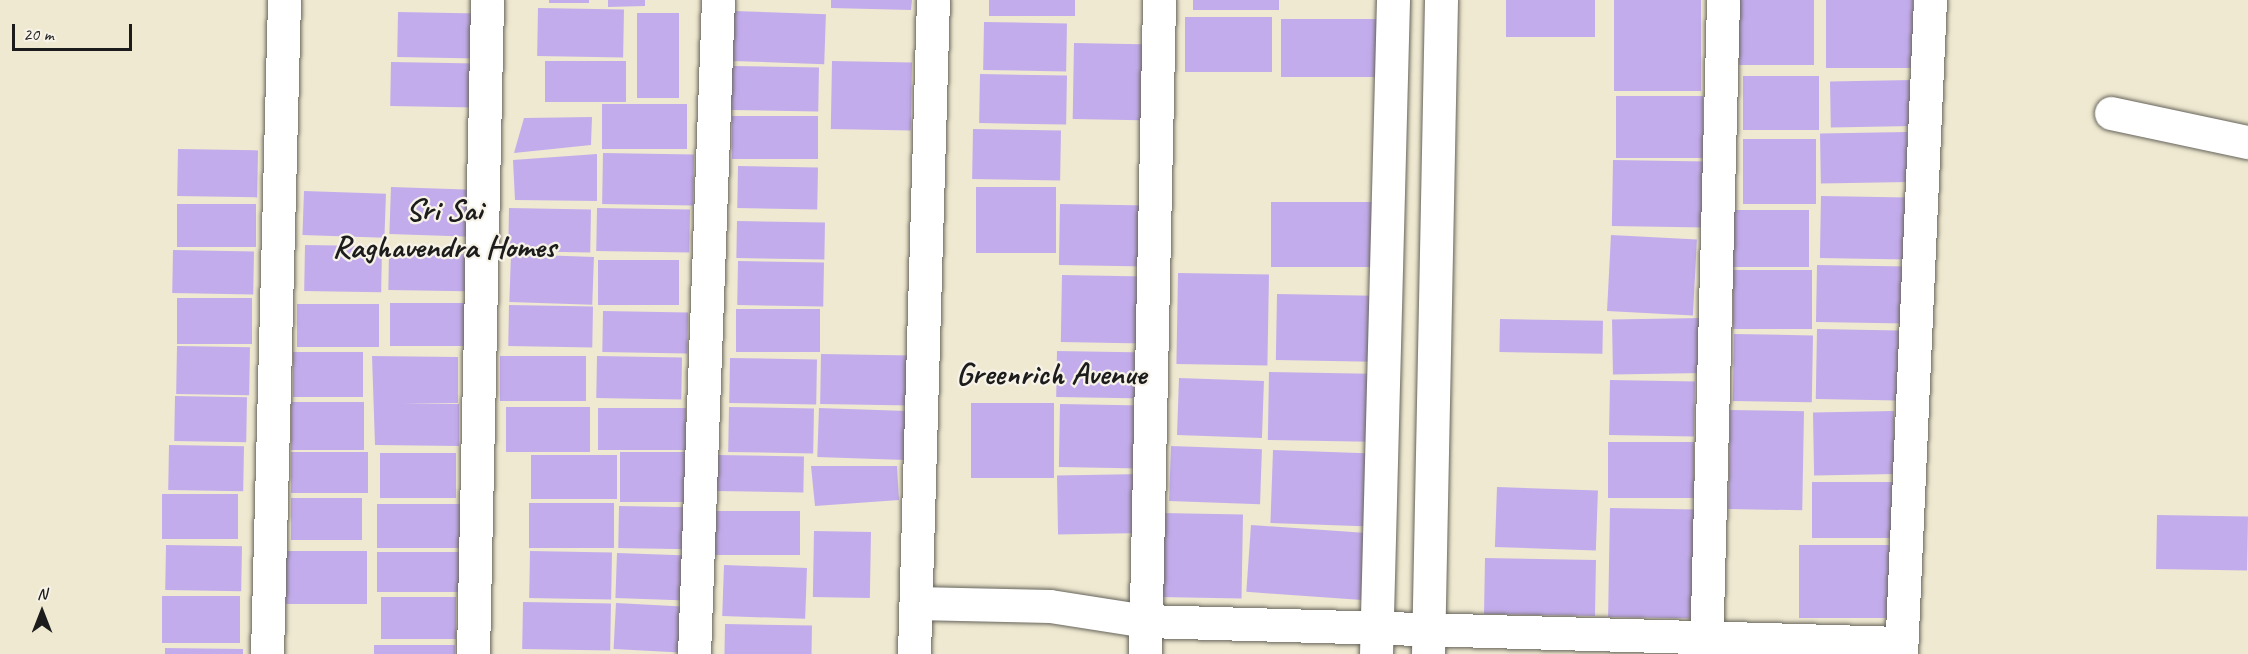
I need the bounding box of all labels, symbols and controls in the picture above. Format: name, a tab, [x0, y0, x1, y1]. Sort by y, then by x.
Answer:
scale bar	[15, 12, 135, 50]
text: 20 m	[23, 23, 54, 45]
district label: Sri Sai Raghavendra Homes	[332, 192, 556, 267]
district label: Greenrich Avenue	[956, 355, 1146, 393]
north arrow	[12, 582, 72, 642]
text: N	[37, 584, 47, 604]

